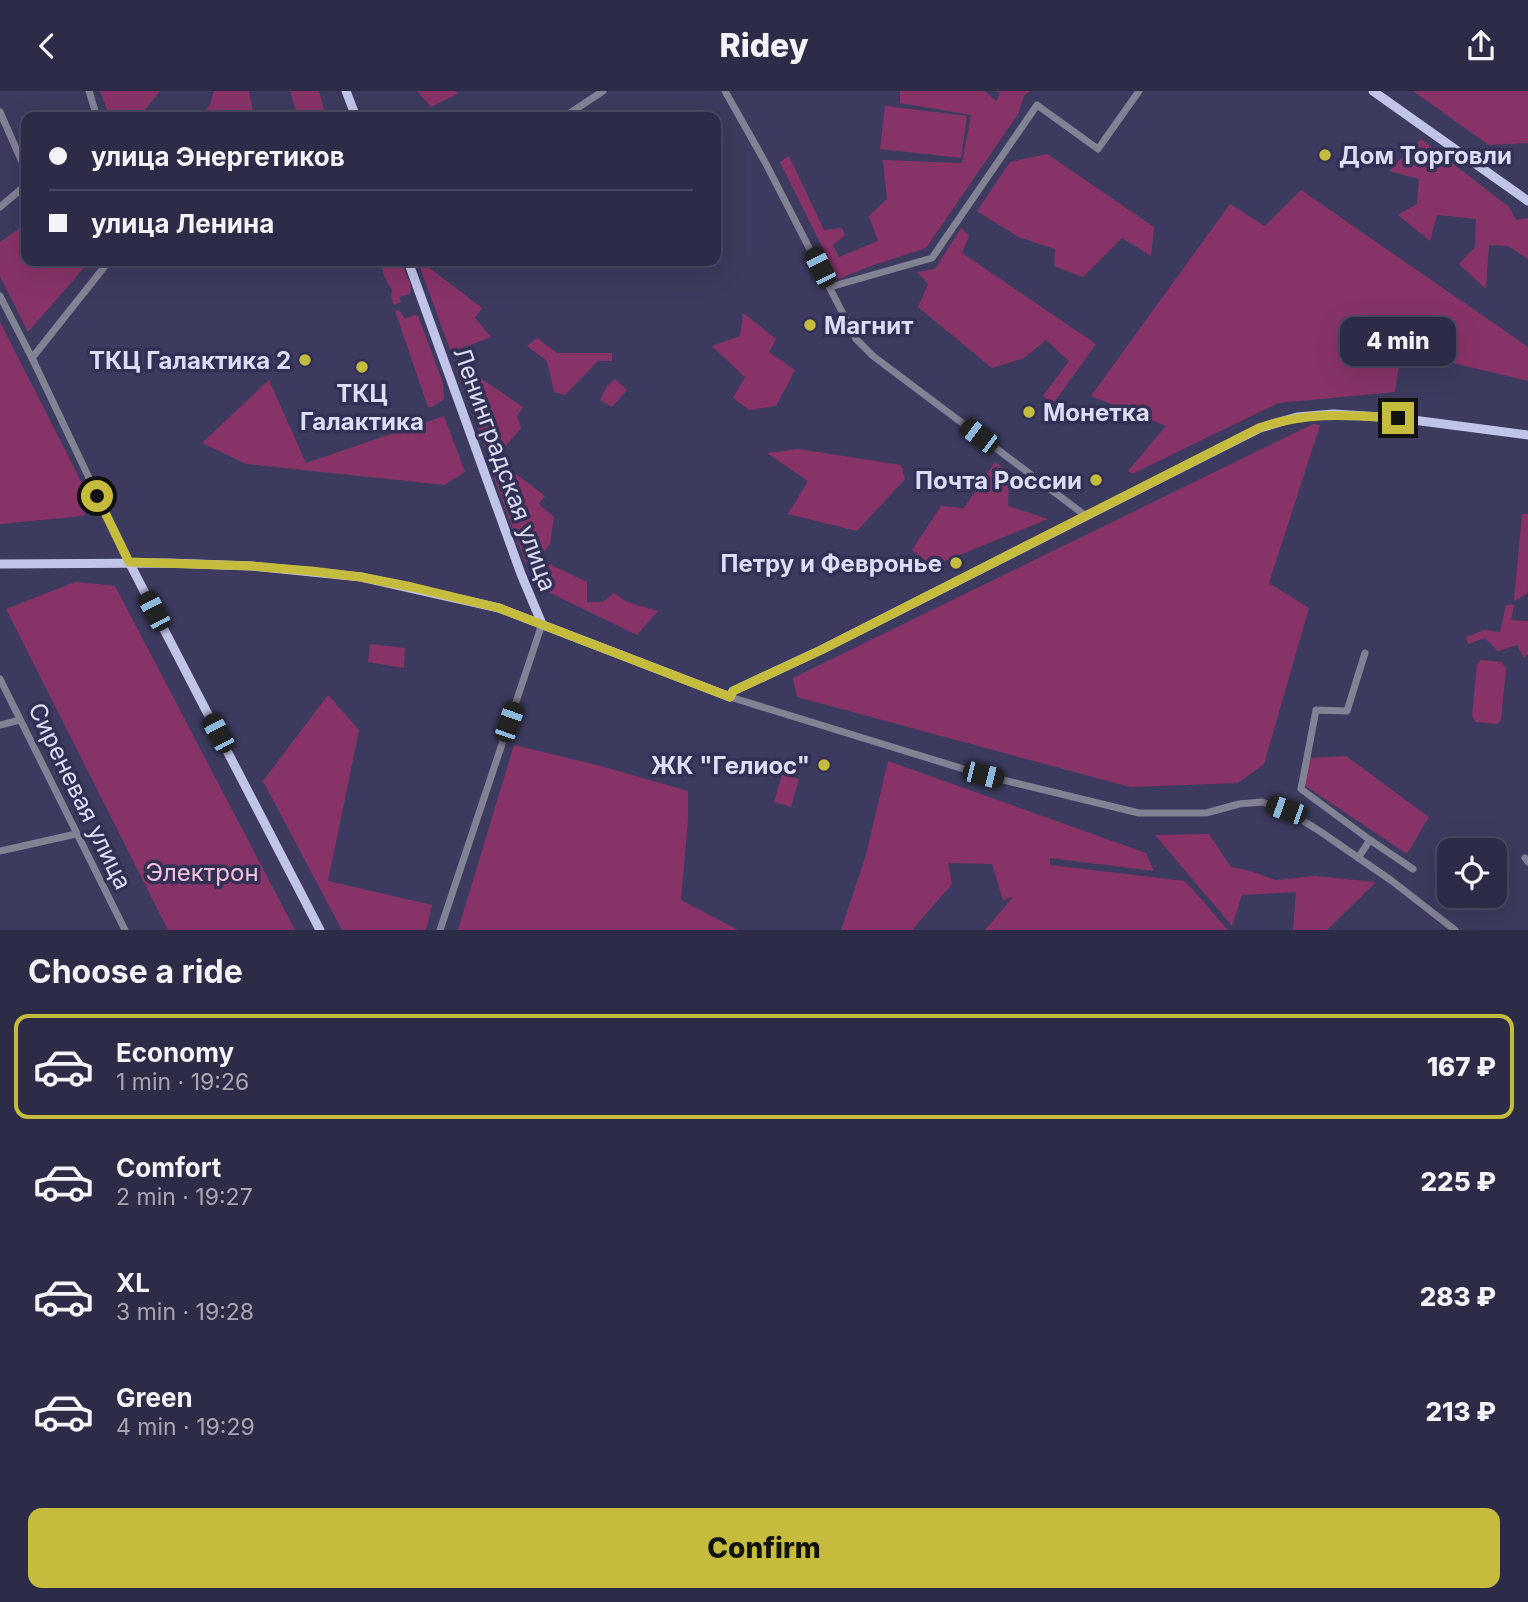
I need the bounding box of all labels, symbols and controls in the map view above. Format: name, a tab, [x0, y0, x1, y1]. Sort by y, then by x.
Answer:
text: Ridey	[719, 26, 809, 65]
icon: back	[28, 27, 66, 65]
icon: share	[1462, 27, 1500, 65]
text: улица Энергетиков	[91, 141, 345, 172]
place label: Дом Торговли	[1339, 141, 1512, 170]
marker: Дом Торговли	[1317, 147, 1333, 163]
text: улица Ленина	[91, 208, 274, 239]
car	[802, 244, 839, 290]
place label: Магнит	[824, 311, 913, 340]
marker: Магнит	[802, 317, 818, 333]
callout: 4 min	[1340, 317, 1456, 365]
text: 4 min	[1366, 327, 1430, 355]
street label: Ленинградская улица	[447, 343, 563, 595]
place label: ТКЦ Галактика 2	[89, 346, 291, 375]
marker: ТКЦ Галактика 2	[297, 352, 313, 368]
marker: ТКЦ Галактика	[354, 359, 370, 375]
place label: ТКЦ Галактика	[300, 379, 424, 436]
place label: Монетка	[1043, 398, 1150, 427]
route end	[1382, 402, 1414, 434]
marker: Монетка	[1021, 404, 1037, 420]
car	[956, 415, 1003, 457]
place label: Почта России	[915, 466, 1082, 495]
marker: Почта России	[1088, 472, 1104, 488]
route start	[81, 480, 113, 512]
place label: Петру и Февронье	[720, 549, 942, 578]
marker: Петру и Февронье	[948, 555, 964, 571]
car	[135, 588, 174, 634]
street label: Сиреневая улица	[22, 698, 138, 894]
car	[493, 699, 526, 745]
car	[199, 710, 238, 756]
place label: ЖК "Гелиос"	[651, 751, 810, 780]
marker: ЖК "Гелиос"	[816, 757, 832, 773]
car	[961, 760, 1006, 790]
car	[1263, 793, 1310, 827]
map controls	[1437, 838, 1507, 908]
button: locate	[1437, 838, 1507, 908]
park label: Электрон	[145, 858, 259, 887]
text: Choose a ride	[28, 952, 243, 991]
icon: car	[32, 1035, 95, 1098]
text: Economy	[116, 1037, 234, 1068]
text: 167 ₽	[1427, 1051, 1496, 1082]
text: 1 min · 19:26	[116, 1068, 249, 1096]
icon: car	[32, 1150, 95, 1213]
text: Comfort	[116, 1152, 221, 1183]
text: 225 ₽	[1420, 1166, 1496, 1197]
text: 2 min · 19:27	[116, 1183, 253, 1211]
icon: car	[32, 1265, 95, 1328]
text: XL	[116, 1267, 150, 1298]
text: 283 ₽	[1420, 1281, 1496, 1312]
text: 3 min · 19:28	[116, 1298, 254, 1326]
icon: car	[32, 1380, 95, 1443]
text: Green	[116, 1382, 193, 1413]
text: 213 ₽	[1425, 1396, 1496, 1427]
text: 4 min · 19:29	[116, 1413, 255, 1441]
button: Confirm	[28, 1508, 1500, 1588]

